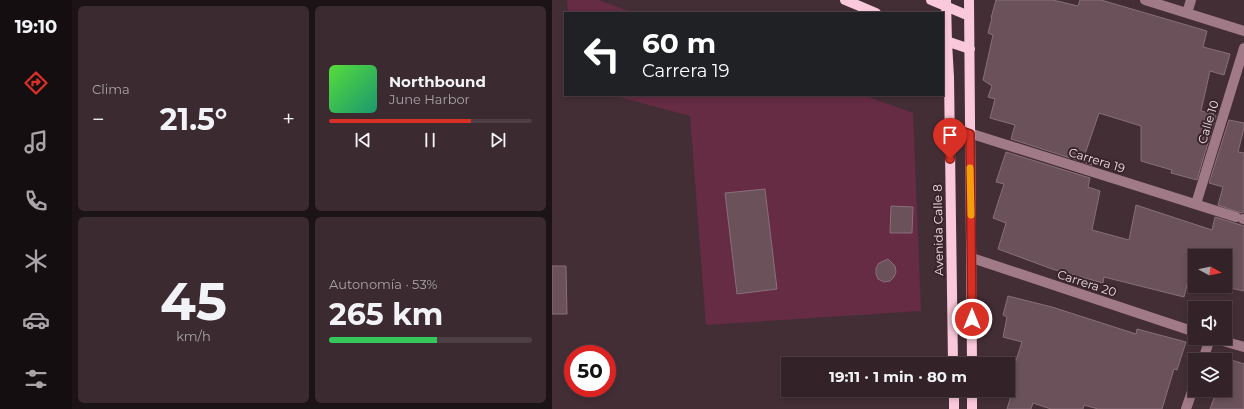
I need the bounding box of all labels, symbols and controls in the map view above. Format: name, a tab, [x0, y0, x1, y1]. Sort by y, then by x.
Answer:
text: 19:10	[15, 16, 57, 38]
text: 60 m	[642, 26, 716, 60]
icon: left	[576, 28, 628, 80]
text: Carrera 19	[642, 60, 729, 82]
icon: directions	[22, 69, 50, 97]
text: Northbound	[389, 72, 486, 91]
text: Clima	[92, 81, 130, 97]
text: June Harbor	[389, 91, 470, 107]
street label: Calle 10	[1194, 98, 1222, 146]
text: 21.5°	[160, 101, 227, 138]
text: −	[92, 106, 105, 133]
text: +	[282, 106, 295, 133]
pin	[933, 118, 967, 159]
icon: arrive	[939, 124, 961, 146]
icon: music	[22, 128, 50, 156]
icon: previous	[352, 129, 374, 151]
icon: pause	[419, 129, 441, 151]
icon: next	[487, 129, 509, 151]
street label: Carrera 19	[1067, 144, 1127, 176]
street label: Avenida Calle 8	[930, 184, 946, 276]
icon: phone	[22, 187, 50, 215]
icon: climate	[22, 247, 50, 275]
north arrow	[1188, 249, 1232, 293]
map controls	[1188, 249, 1232, 397]
street label: Carrera 20	[1055, 266, 1119, 300]
text: 45	[160, 270, 227, 333]
text: Autonomía · 53%	[329, 276, 437, 292]
text: 265 km	[329, 296, 443, 333]
position arrow	[951, 298, 993, 340]
button: sound	[1188, 301, 1232, 345]
icon: car	[22, 306, 50, 334]
text: km/h	[176, 328, 211, 344]
speed limit sign: 50	[564, 345, 616, 397]
button: layers	[1188, 353, 1232, 397]
icon: filters	[22, 365, 50, 393]
text: 19:11 · 1 min · 80 m	[829, 367, 967, 386]

